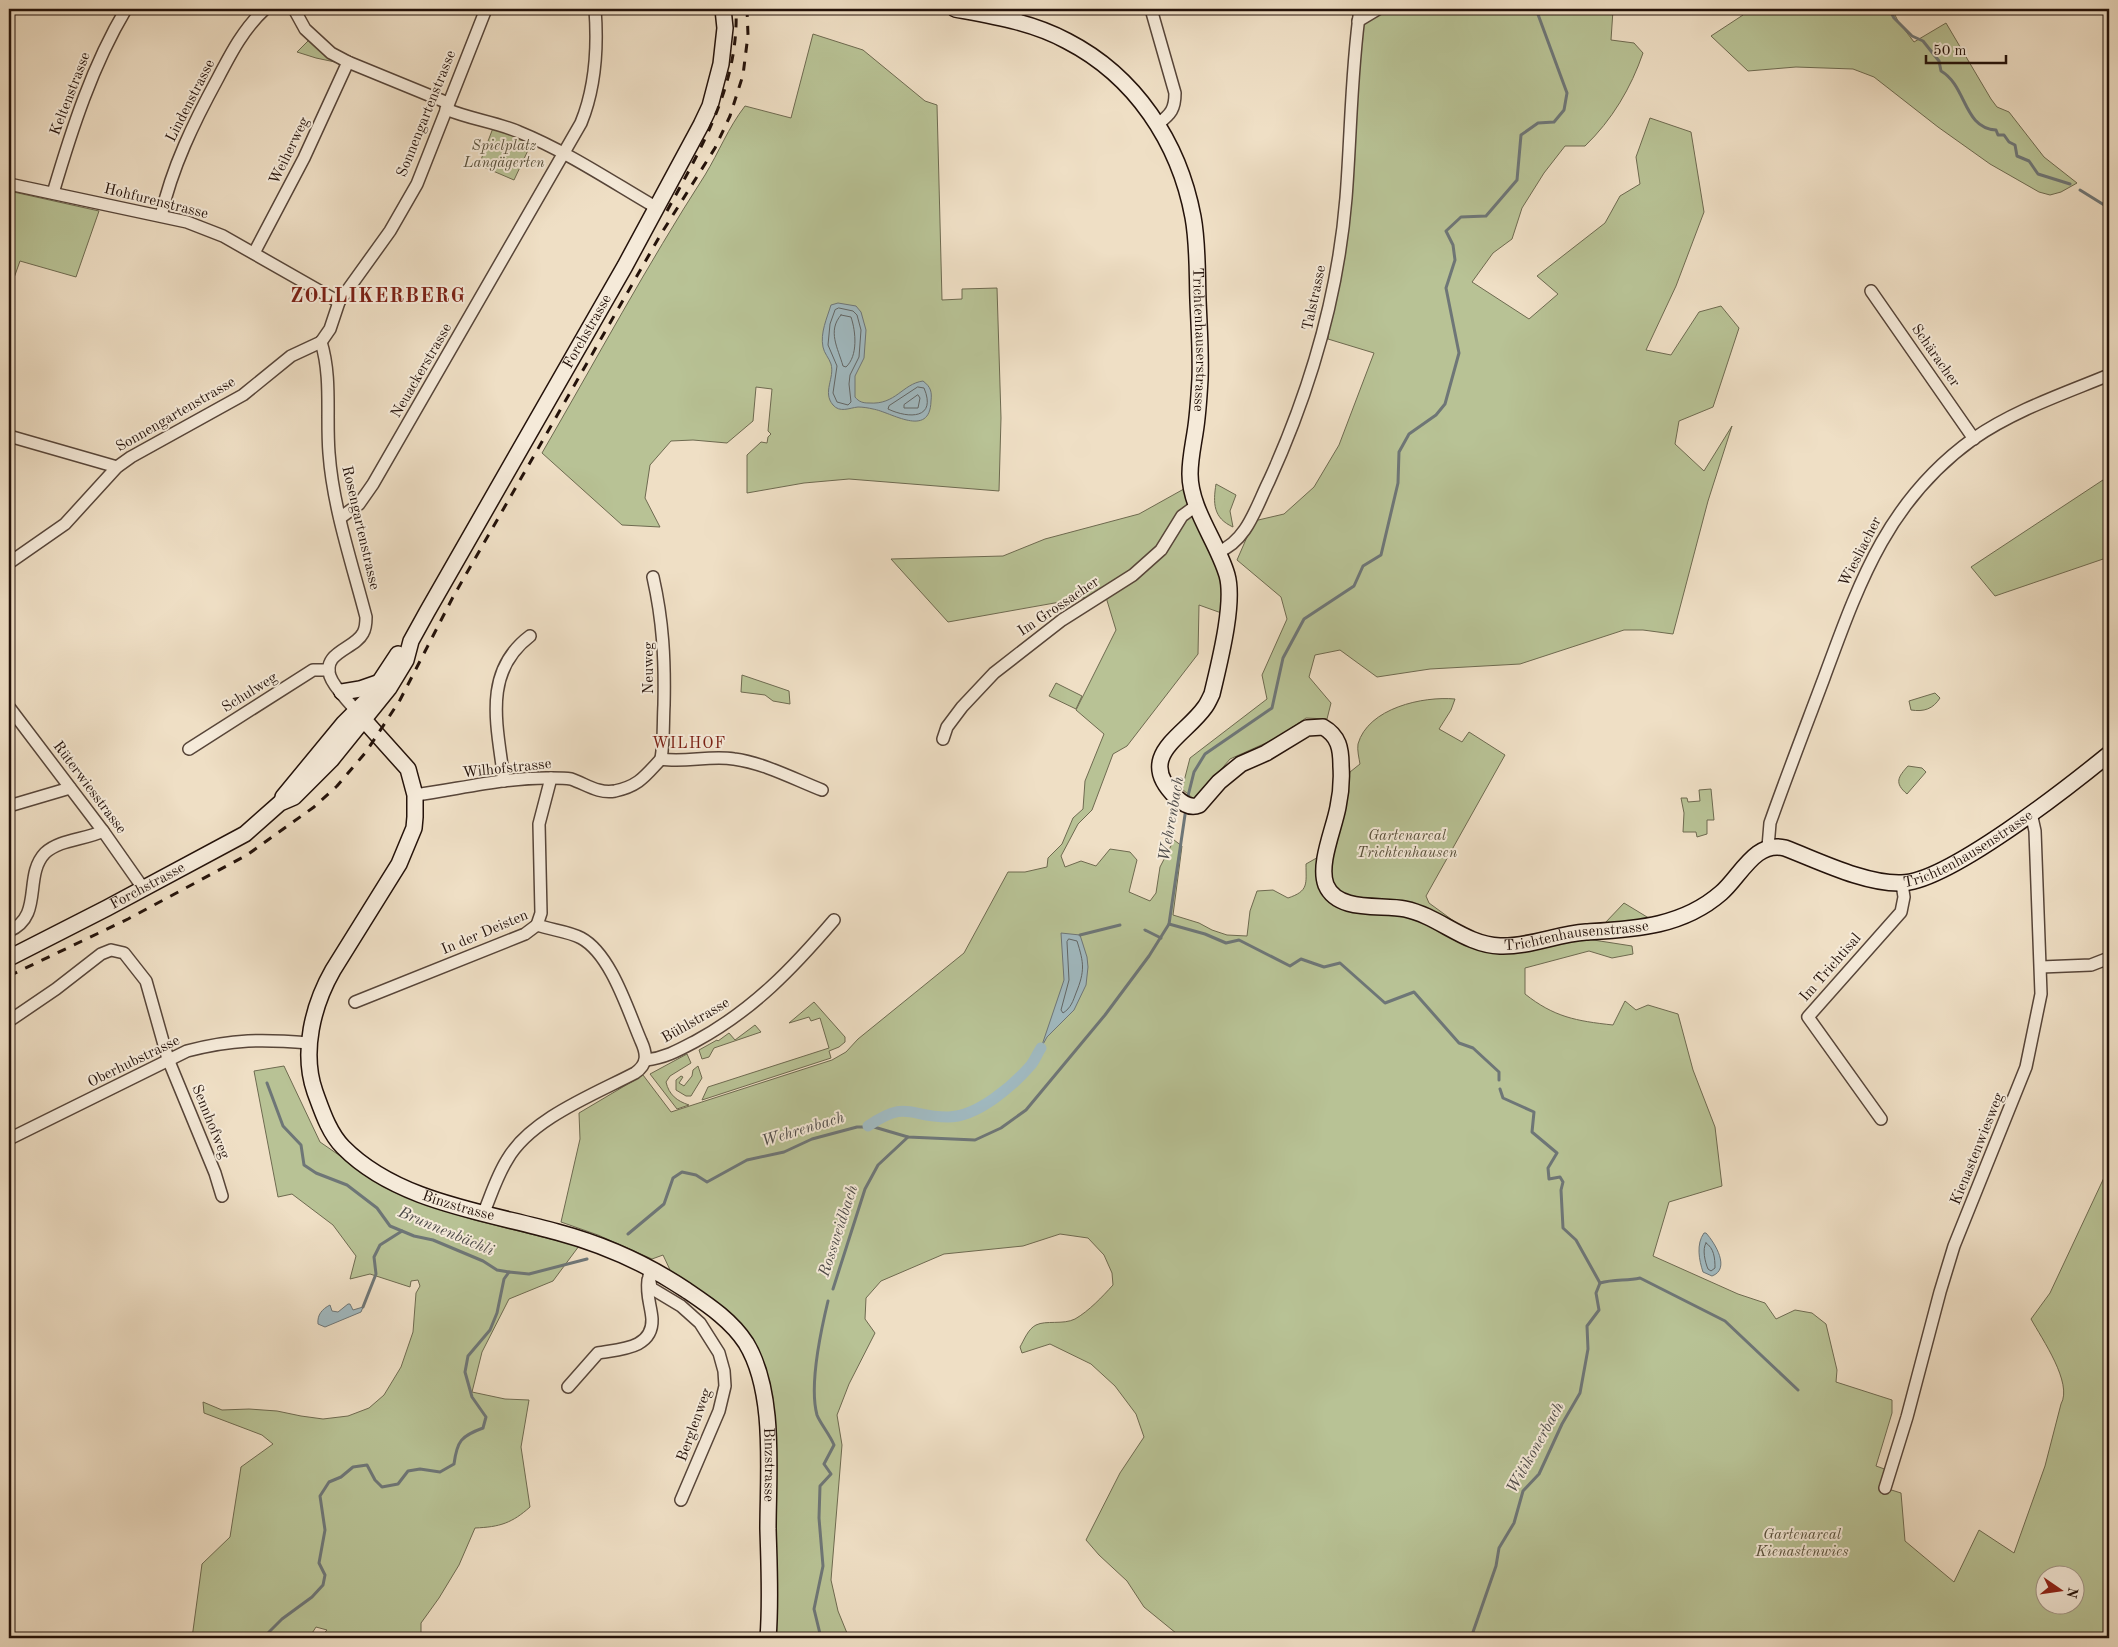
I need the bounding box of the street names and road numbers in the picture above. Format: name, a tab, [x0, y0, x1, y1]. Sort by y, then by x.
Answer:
street label: Sonnengartenstrasse	[395, 48, 459, 179]
street label: Keltenstrasse	[48, 50, 94, 138]
street label: Lindenstrasse	[164, 57, 218, 145]
street label: Weiherweg	[267, 115, 313, 187]
street label: Hohfurenstrasse	[102, 182, 210, 222]
street label: Talstrasse	[1301, 264, 1329, 332]
street label: Trichtenhauserstrasse	[1190, 267, 1208, 413]
street label: Forchstrasse	[560, 292, 615, 371]
street label: Neuackerstrasse	[389, 321, 455, 421]
street label: Schäracher	[1908, 322, 1962, 390]
street label: Sonnengartenstrasse	[114, 375, 238, 455]
street label: Rosengartenstrasse	[338, 465, 382, 592]
street label: Wiesliacher	[1837, 515, 1885, 589]
street label: Im Grossacher	[1016, 574, 1102, 640]
street label: Neuweg	[642, 642, 657, 694]
street label: Schulweg	[220, 670, 280, 716]
street label: Rüterwiesstrasse	[49, 739, 129, 837]
street label: Wilhofstrasse	[462, 757, 552, 781]
street label: Trichtenhausenstrasse	[1902, 808, 2036, 891]
street label: Forchstrasse	[108, 860, 188, 912]
street label: In der Deisten	[439, 908, 531, 958]
street label: Trichtenhausenstrasse	[1503, 919, 1650, 954]
street label: Im Trichtisal	[1797, 931, 1865, 1005]
street label: Bühlstrasse	[659, 996, 733, 1046]
street label: Oberhubstrasse	[86, 1033, 182, 1091]
street label: Sennhofweg	[188, 1083, 232, 1161]
street label: Kienastenwiesweg	[1949, 1091, 2007, 1207]
street label: Binzstrasse	[420, 1188, 496, 1224]
street label: Berglenweg	[675, 1386, 715, 1464]
street label: Binzstrasse	[760, 1427, 776, 1502]

